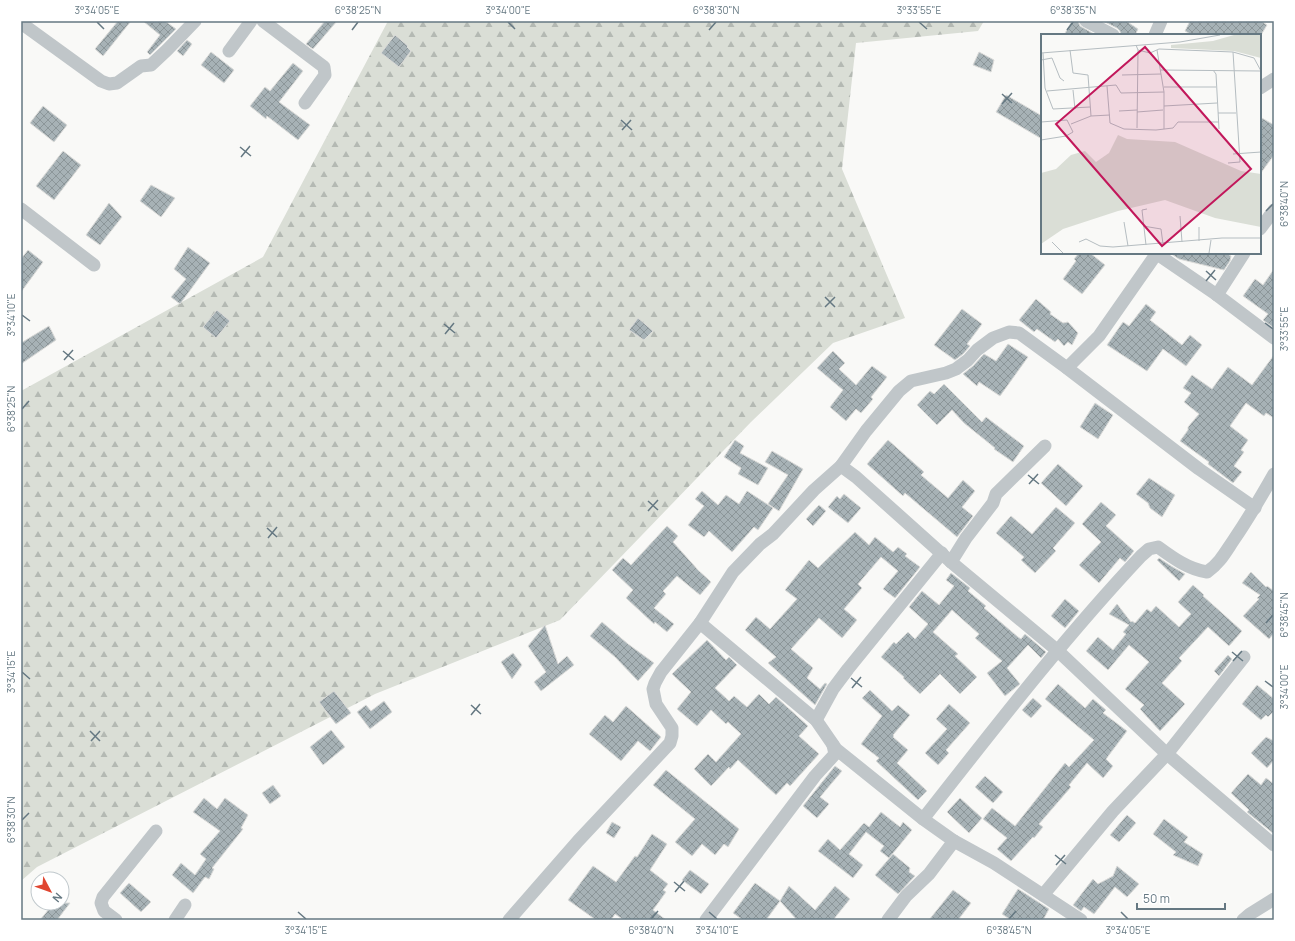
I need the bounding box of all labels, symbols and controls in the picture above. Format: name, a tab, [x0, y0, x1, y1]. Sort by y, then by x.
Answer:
text: 3°34'05"E	[75, 3, 120, 17]
text: 6°38'25"N	[335, 3, 381, 17]
text: 3°34'00"E	[485, 3, 531, 17]
text: 6°38'30"N	[693, 3, 739, 17]
text: 3°33'55"E	[897, 3, 941, 17]
text: 6°38'35"N	[1050, 3, 1096, 17]
inset map	[1041, 34, 1261, 254]
text: 6°38'40"N	[1277, 181, 1291, 227]
text: 3°34'10"E	[4, 293, 18, 336]
text: 3°33'55"E	[1277, 307, 1291, 351]
text: 6°38'25"N	[4, 386, 18, 432]
text: 6°38'45"N	[1277, 592, 1291, 638]
text: 3°34'15"E	[4, 650, 18, 693]
text: 3°34'00"E	[1277, 664, 1291, 710]
text: 6°38'30"N	[4, 797, 18, 843]
north arrow	[30, 871, 70, 911]
scale bar	[1137, 885, 1225, 911]
text: N	[50, 890, 66, 906]
text: 50 m	[1143, 890, 1170, 907]
text: 3°34'15"E	[285, 923, 328, 937]
text: 6°38'40"N	[628, 923, 674, 937]
text: 3°34'10"E	[696, 923, 739, 937]
text: 6°38'45"N	[986, 923, 1032, 937]
text: 3°34'05"E	[1106, 923, 1151, 937]

